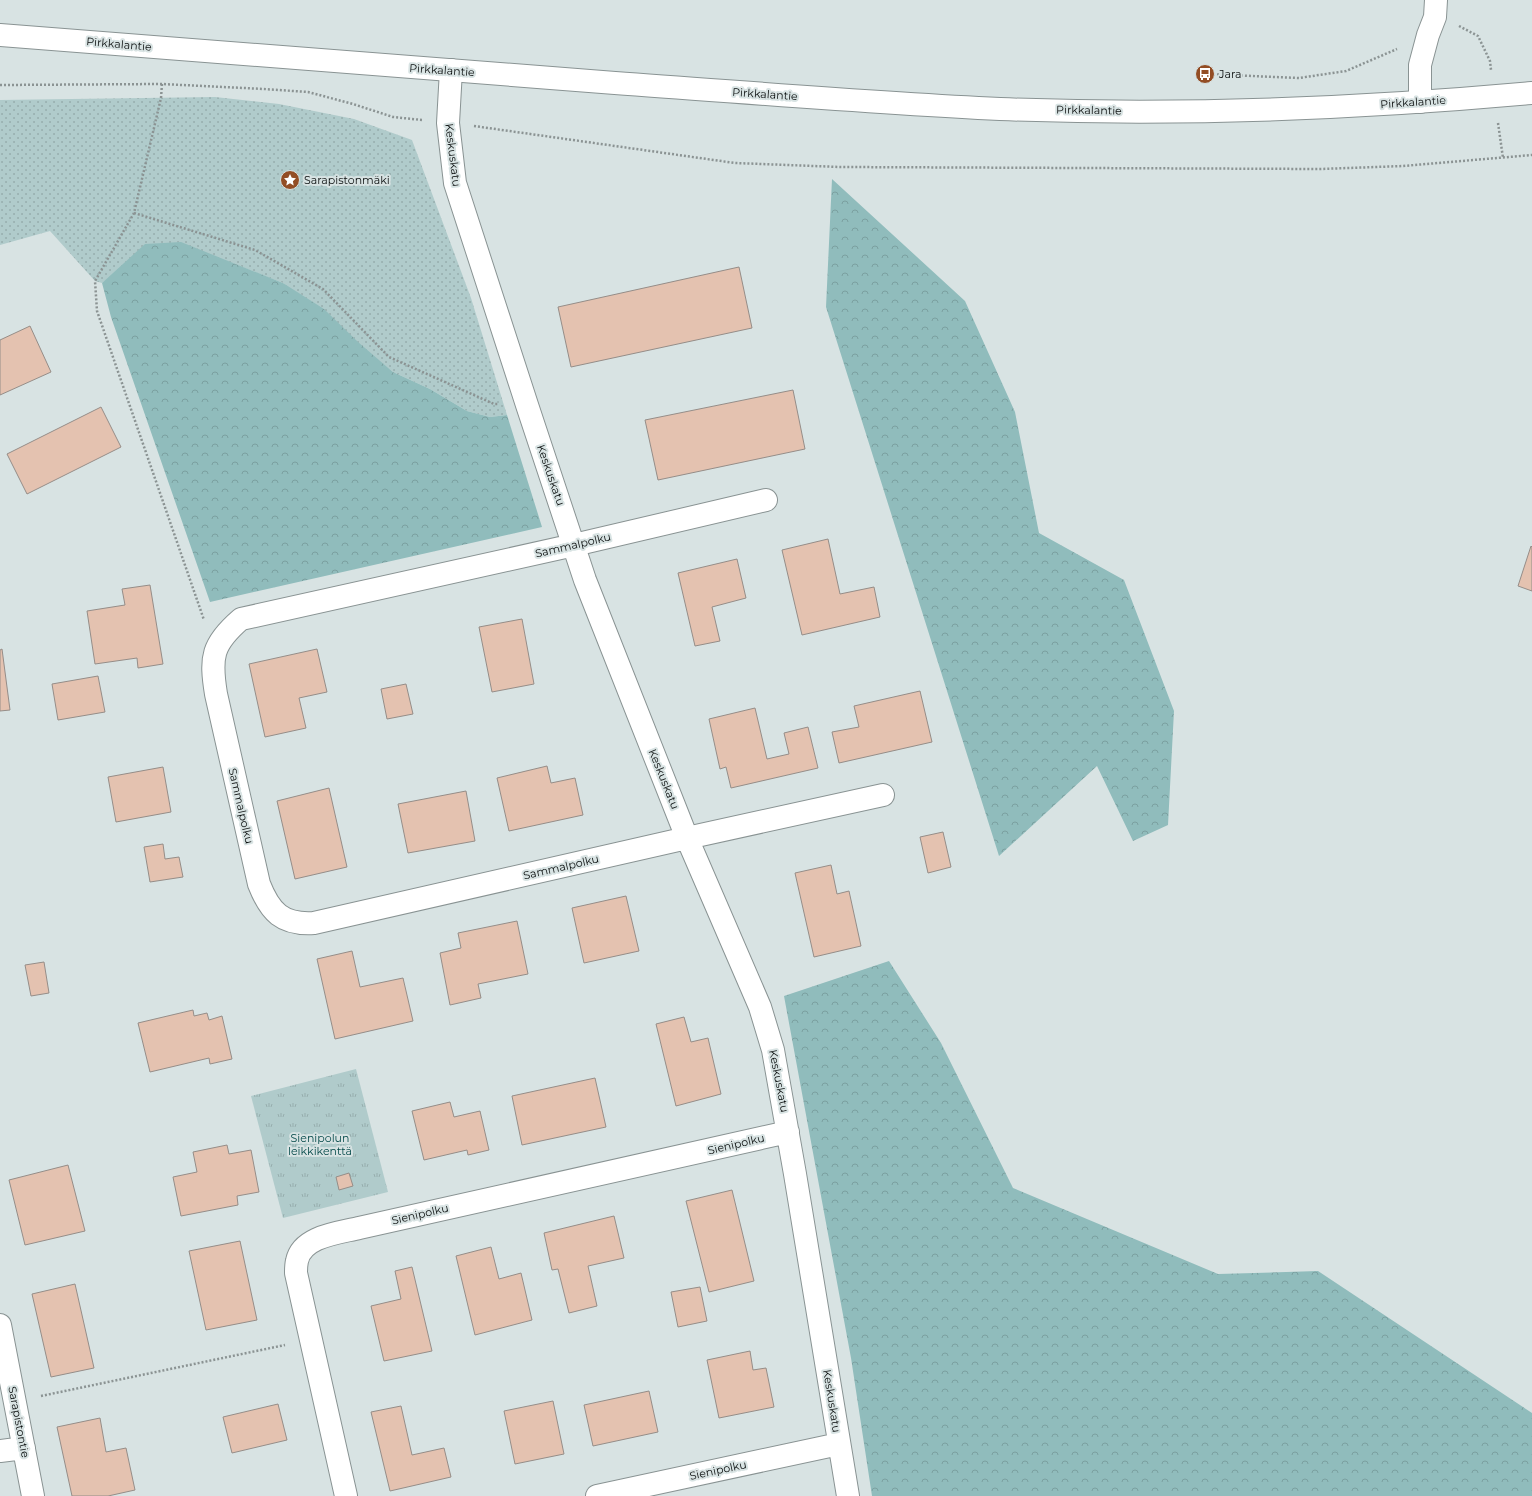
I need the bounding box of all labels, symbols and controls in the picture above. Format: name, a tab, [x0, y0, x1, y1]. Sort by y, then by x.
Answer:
street label: Pirkkalantie	[86, 34, 153, 54]
street label: Pirkkalantie	[409, 61, 476, 79]
bus stop icon: Jara	[1194, 63, 1216, 85]
place label: Jara	[1218, 67, 1241, 81]
street label: Pirkkalantie	[732, 85, 799, 103]
street label: Pirkkalantie	[1380, 93, 1447, 111]
street label: Pirkkalantie	[1056, 102, 1122, 118]
street label: Keskuskatu	[442, 123, 464, 187]
place icon: Sarapistonmäki	[279, 169, 301, 191]
place label: Sarapistonmäki	[304, 173, 390, 187]
street label: Keskuskatu	[534, 443, 568, 507]
street label: Sammalpolku	[534, 529, 612, 561]
street label: Keskuskatu	[646, 747, 682, 811]
street label: Sammalpolku	[225, 767, 257, 845]
street label: Sammalpolku	[522, 851, 600, 883]
street label: Keskuskatu	[766, 1048, 792, 1114]
park label: Sienipolun leikkikenttä	[288, 1131, 352, 1158]
street label: Sienipolku	[706, 1131, 766, 1157]
street label: Sienipolku	[390, 1201, 450, 1227]
street label: Keskuskatu	[820, 1368, 844, 1434]
street label: Sarapistontie	[5, 1385, 33, 1459]
street label: Sienipolku	[688, 1457, 748, 1483]

